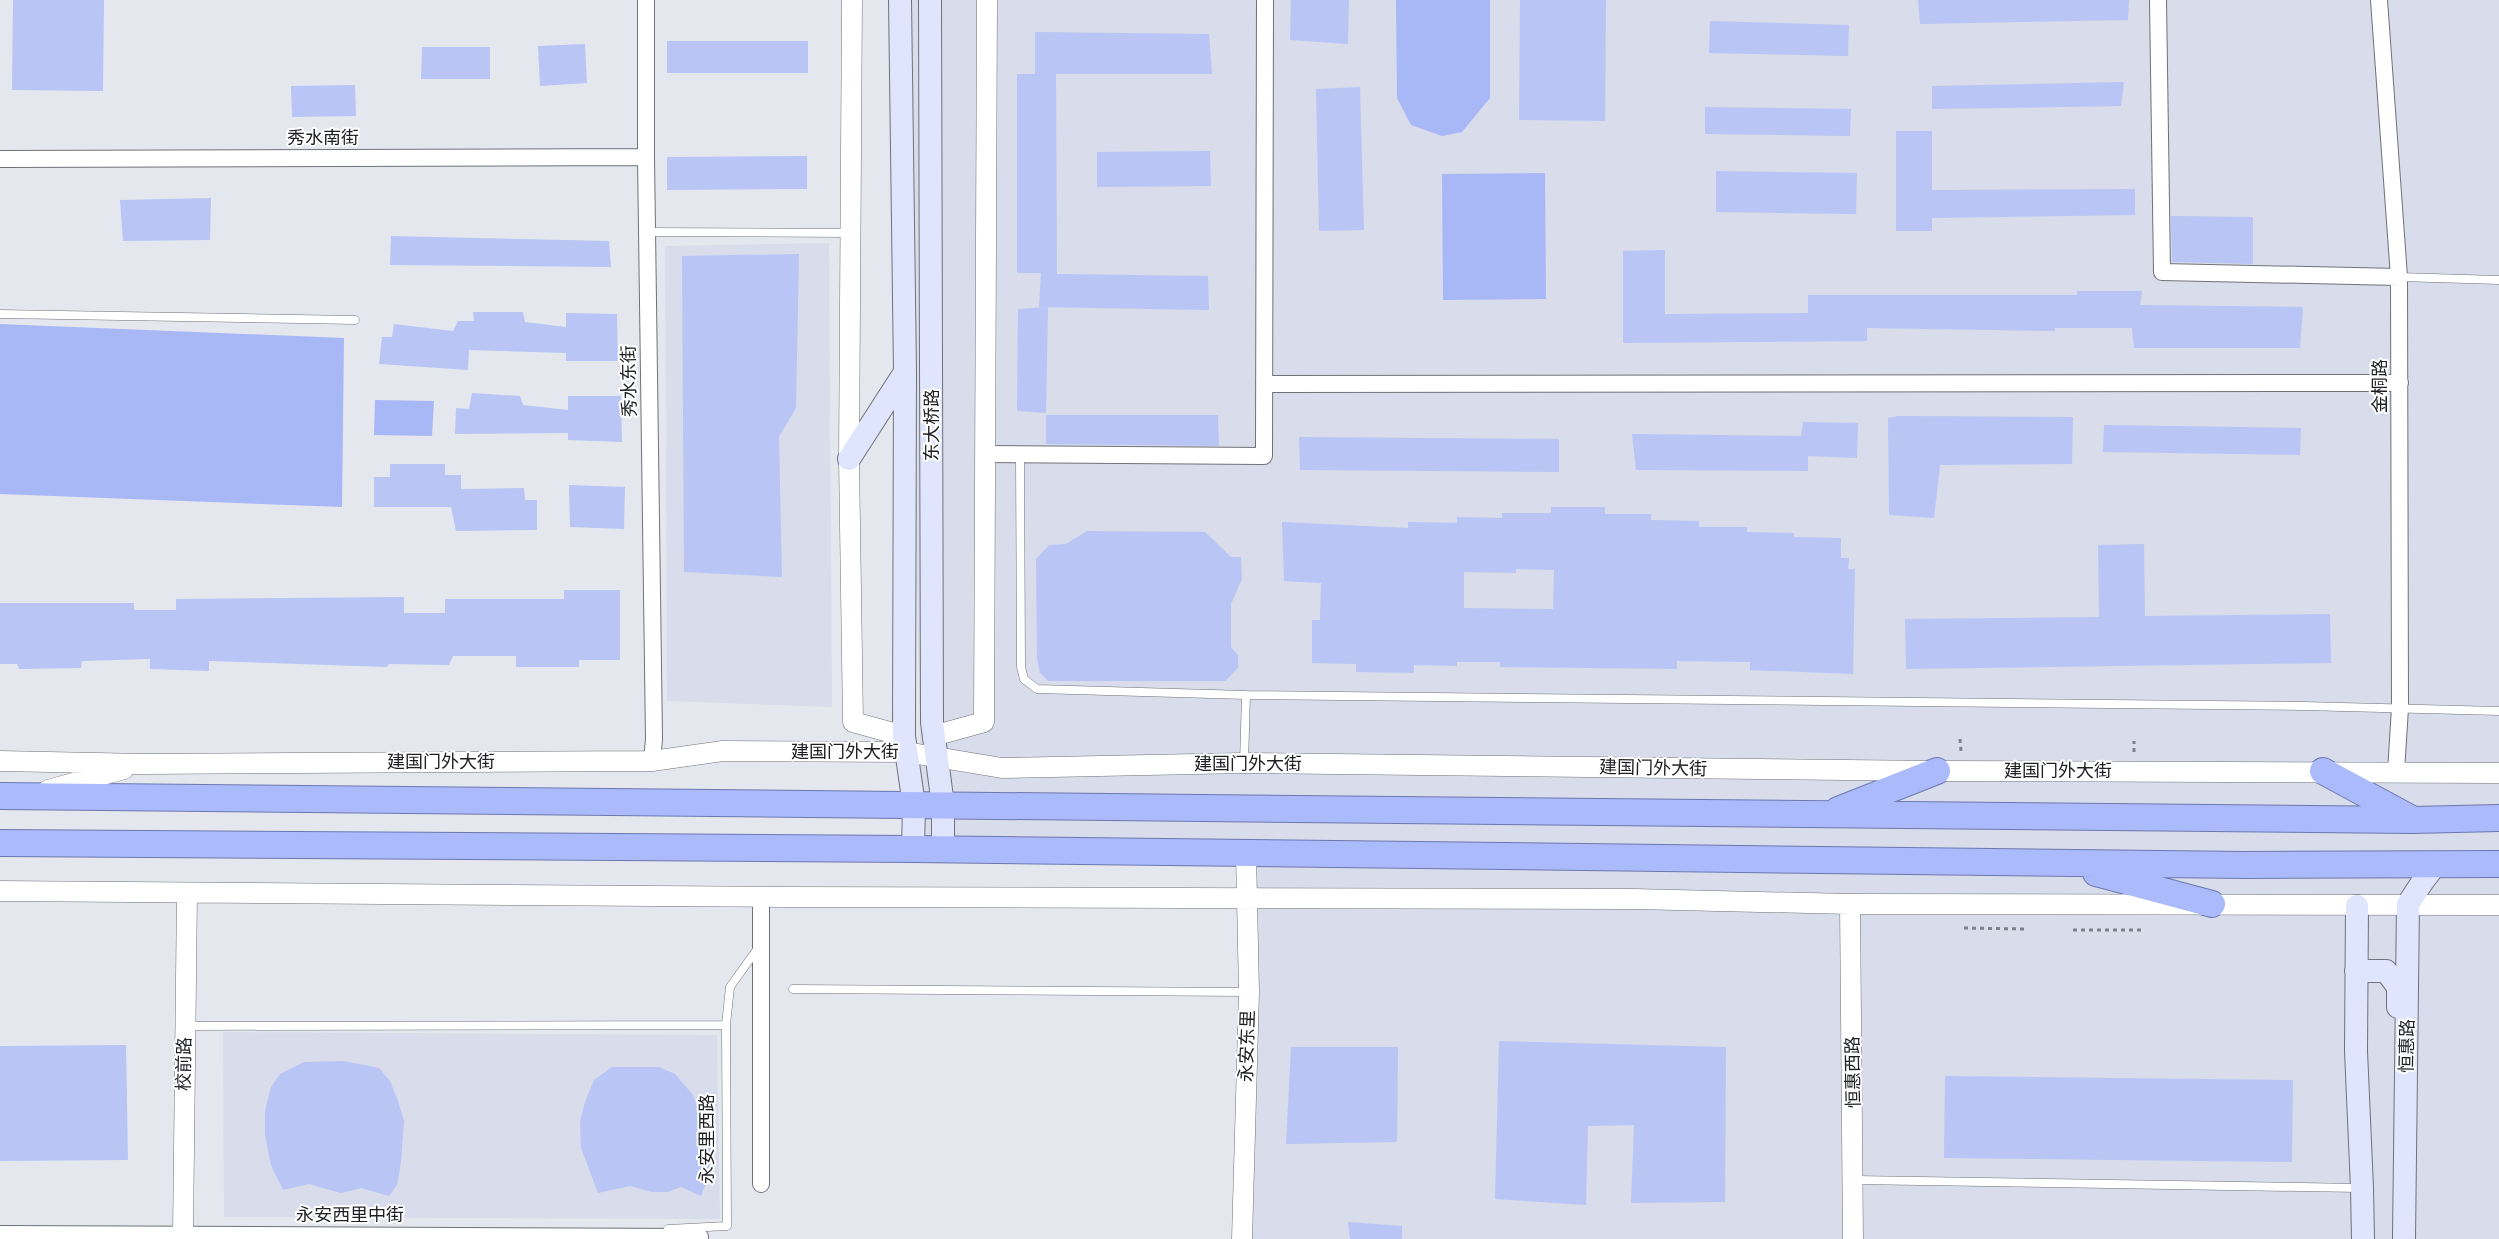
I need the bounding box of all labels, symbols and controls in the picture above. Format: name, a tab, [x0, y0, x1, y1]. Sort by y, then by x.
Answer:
street label: 秀水南街	[287, 128, 359, 151]
street label: 秀水东街	[618, 345, 643, 417]
street label: 金桐路	[2370, 359, 2393, 413]
street label: 东大桥路	[922, 389, 945, 461]
street label: 建国门外大街	[791, 742, 899, 765]
street label: 建国门外大街	[387, 752, 495, 775]
street label: 建国门外大街	[1194, 754, 1302, 777]
street label: 建国门外大街	[1599, 757, 1707, 782]
street label: 建国门外大街	[2004, 761, 2112, 784]
street label: 永安东里	[1236, 1010, 1261, 1082]
street label: 恒惠路	[2397, 1019, 2420, 1073]
street label: 恒惠西路	[1842, 1036, 1867, 1108]
street label: 校前路	[174, 1037, 197, 1091]
street label: 永安里西路	[697, 1094, 720, 1184]
street label: 永安西里中街	[296, 1205, 404, 1228]

